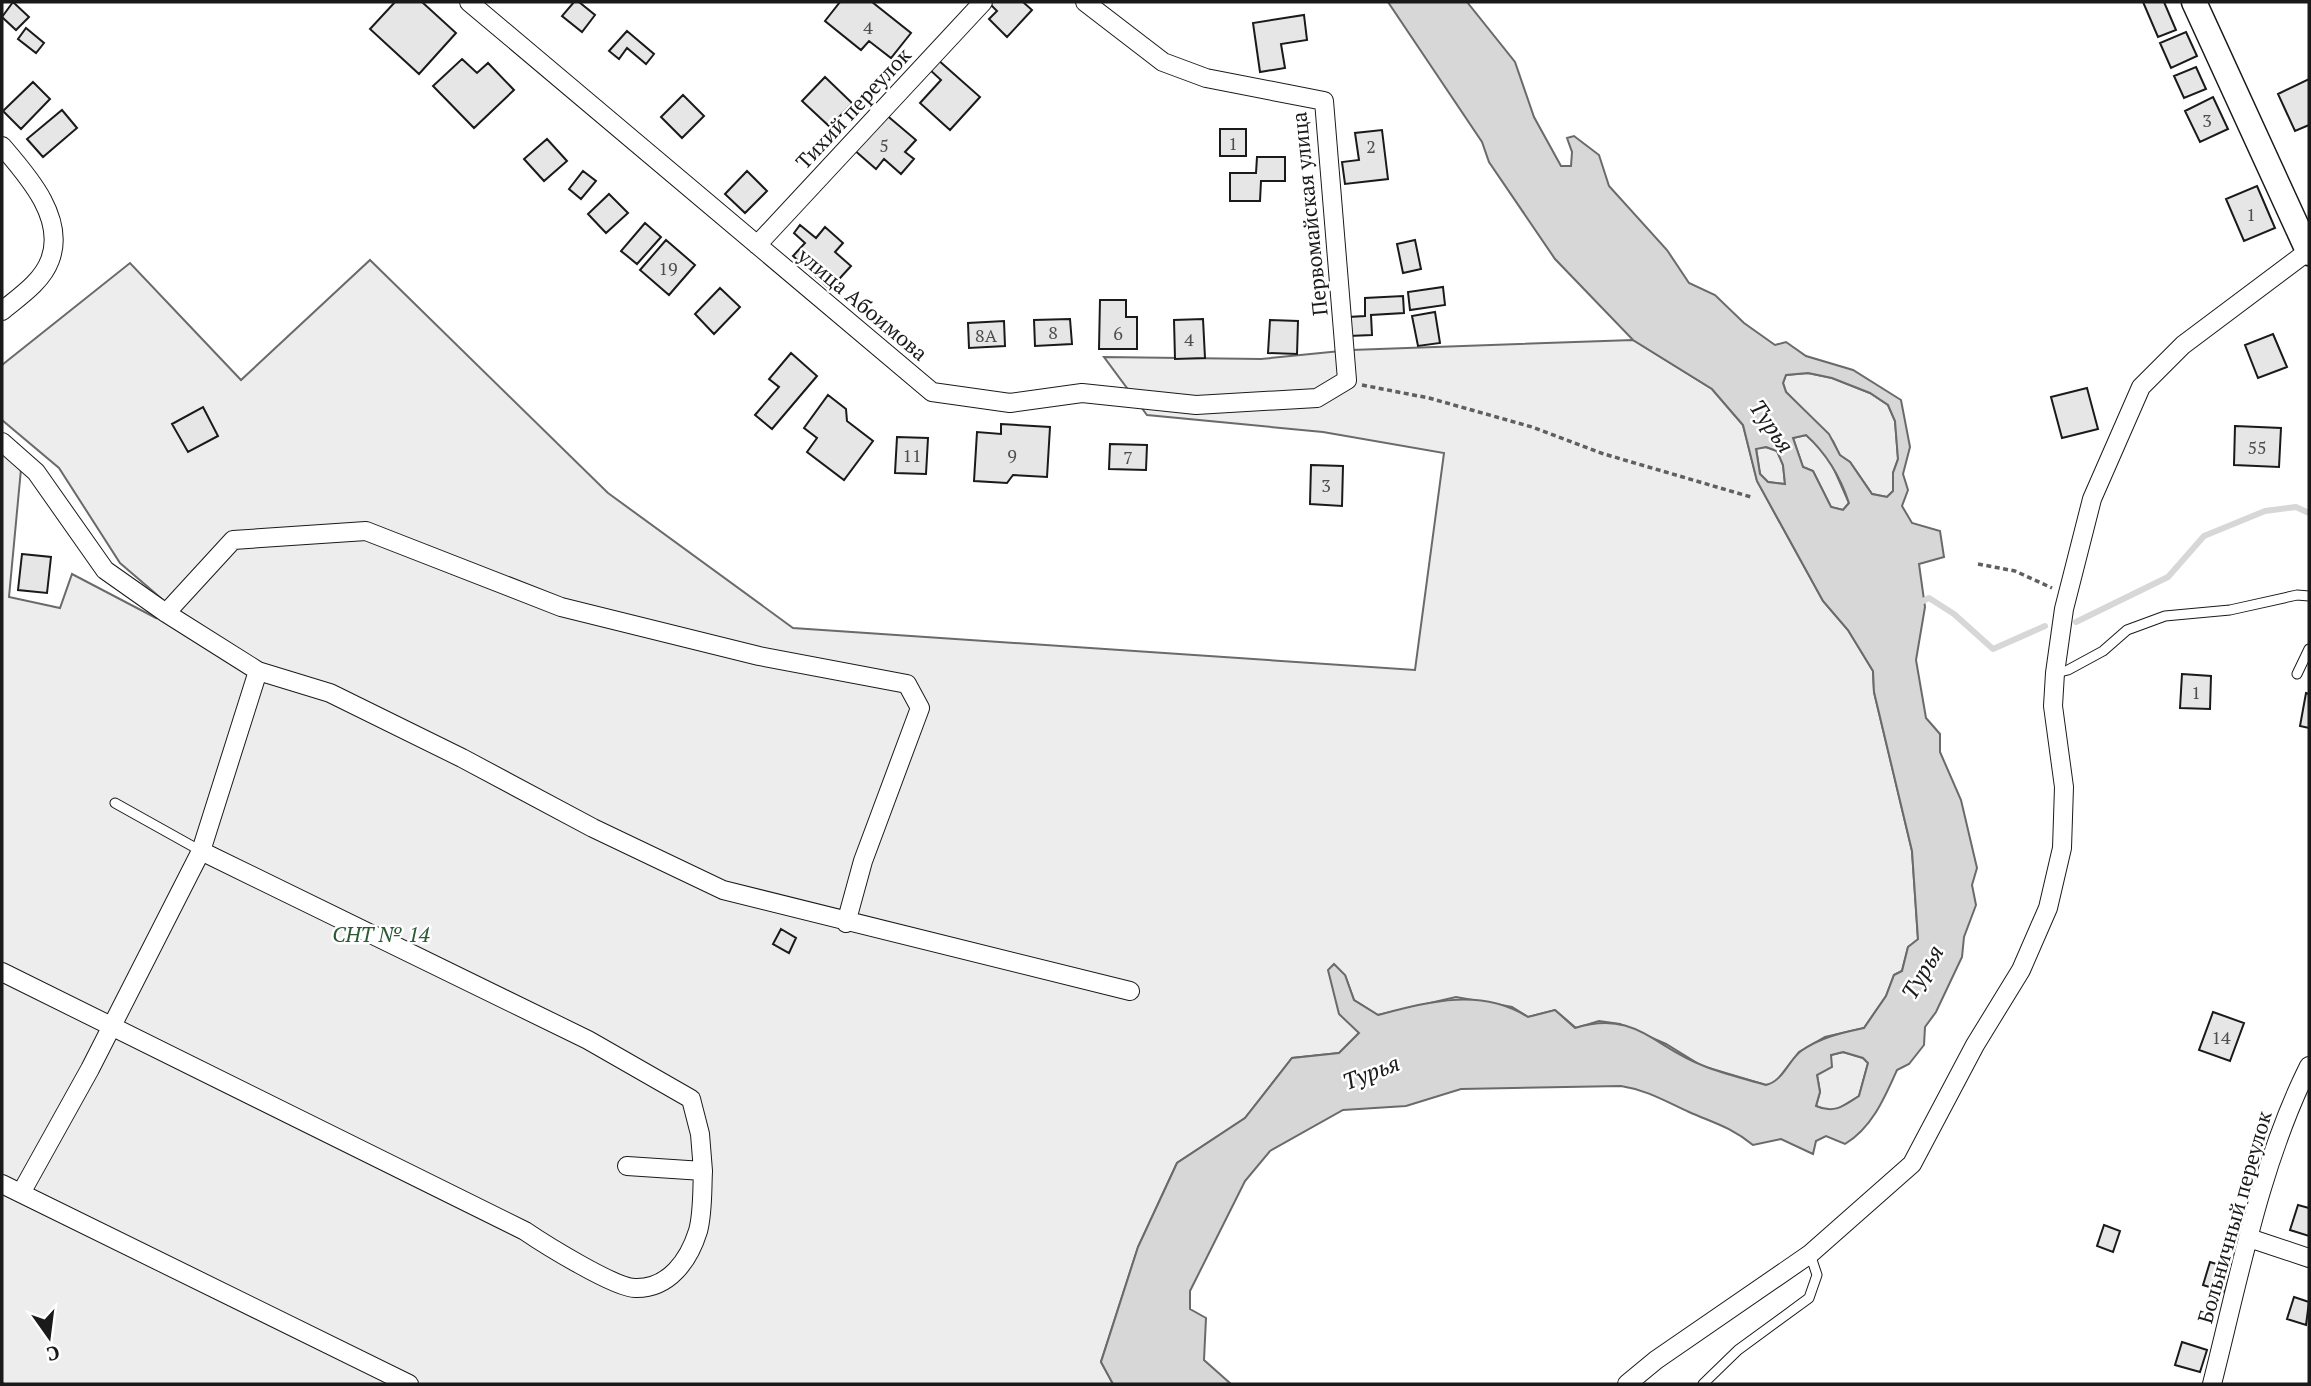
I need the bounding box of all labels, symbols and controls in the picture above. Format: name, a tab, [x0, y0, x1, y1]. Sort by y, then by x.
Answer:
house number: 4	[863, 15, 873, 39]
street label: Тихий переулок	[789, 41, 917, 175]
house number: 3	[2202, 108, 2212, 132]
street label: Первомайская улица	[1284, 110, 1334, 317]
house number: 1	[1228, 131, 1238, 155]
house number: 5	[879, 133, 889, 157]
house number: 2	[1366, 134, 1376, 158]
house number: 1	[2246, 202, 2256, 226]
street label: улица Абоимова	[791, 241, 934, 367]
house number: 19	[658, 256, 678, 280]
house number: 8	[1048, 320, 1058, 344]
house number: 6	[1113, 321, 1123, 345]
house number: 8А	[975, 323, 998, 347]
house number: 4	[1184, 327, 1194, 351]
water label: Турья	[1742, 393, 1802, 459]
house number: 55	[2247, 435, 2267, 459]
house number: 11	[902, 443, 922, 467]
house number: 9	[1007, 443, 1017, 467]
house number: 7	[1123, 445, 1133, 469]
house number: 3	[1321, 473, 1331, 497]
house number: 1	[2191, 680, 2201, 704]
park label: СНТ № 14	[332, 920, 430, 948]
water label: Турья	[1894, 939, 1950, 1005]
house number: 14	[2211, 1025, 2231, 1049]
water label: Турья	[1338, 1047, 1404, 1097]
street label: Больничный переулок	[2190, 1107, 2278, 1326]
north arrow	[14, 1302, 84, 1372]
text: С	[44, 1340, 62, 1368]

